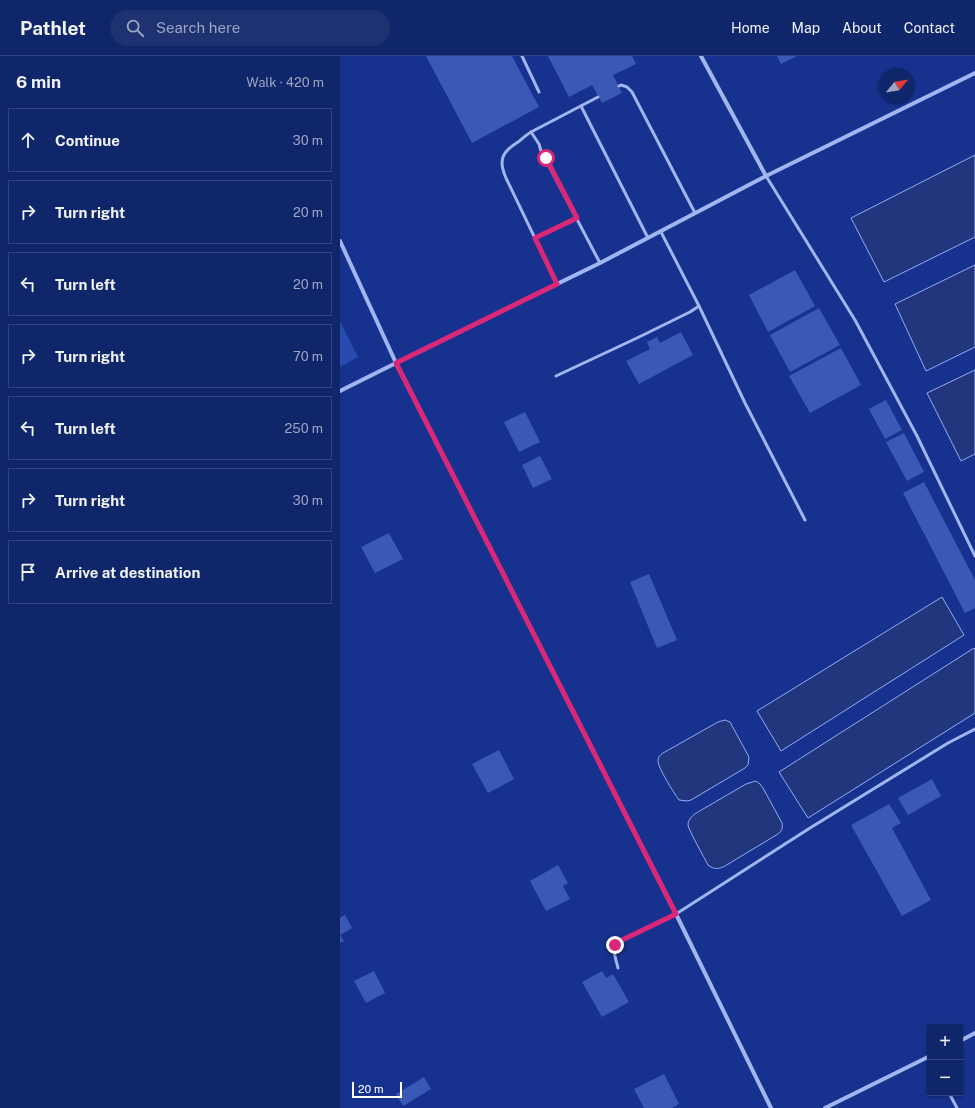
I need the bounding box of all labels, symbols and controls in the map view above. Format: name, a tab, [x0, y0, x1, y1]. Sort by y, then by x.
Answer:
search box	[110, 10, 390, 46]
text: Pathlet	[20, 17, 86, 39]
icon: search	[124, 17, 146, 39]
text: Search here	[156, 19, 240, 36]
text: Home	[731, 20, 770, 36]
text: Map	[792, 20, 820, 36]
text: About	[842, 20, 882, 36]
text: Contact	[904, 20, 955, 36]
north arrow	[879, 68, 915, 104]
text: 6 min	[16, 72, 61, 92]
text: Walk · 420 m	[246, 75, 324, 90]
icon: ahead	[17, 129, 39, 151]
text: Continue	[55, 132, 120, 149]
text: 30 m	[293, 133, 323, 148]
route start	[537, 149, 555, 167]
icon: right	[17, 201, 39, 223]
text: Turn right	[55, 204, 125, 221]
text: 20 m	[293, 205, 323, 220]
icon: left	[17, 273, 39, 295]
text: Turn left	[55, 276, 116, 293]
text: 20 m	[293, 277, 323, 292]
icon: right	[17, 345, 39, 367]
text: Turn right	[55, 348, 125, 365]
text: 70 m	[293, 349, 323, 364]
icon: left	[17, 417, 39, 439]
text: Turn left	[55, 420, 116, 437]
text: 250 m	[285, 421, 323, 436]
icon: right	[17, 489, 39, 511]
text: Turn right	[55, 492, 125, 509]
text: 30 m	[293, 493, 323, 508]
icon: arrive	[17, 561, 39, 583]
text: Arrive at destination	[55, 564, 200, 581]
route end	[606, 936, 624, 954]
map controls	[927, 1024, 963, 1096]
button: +	[927, 1024, 963, 1060]
button: −	[927, 1060, 963, 1096]
scale bar	[352, 1080, 402, 1099]
text: 20 m	[358, 1083, 383, 1095]

